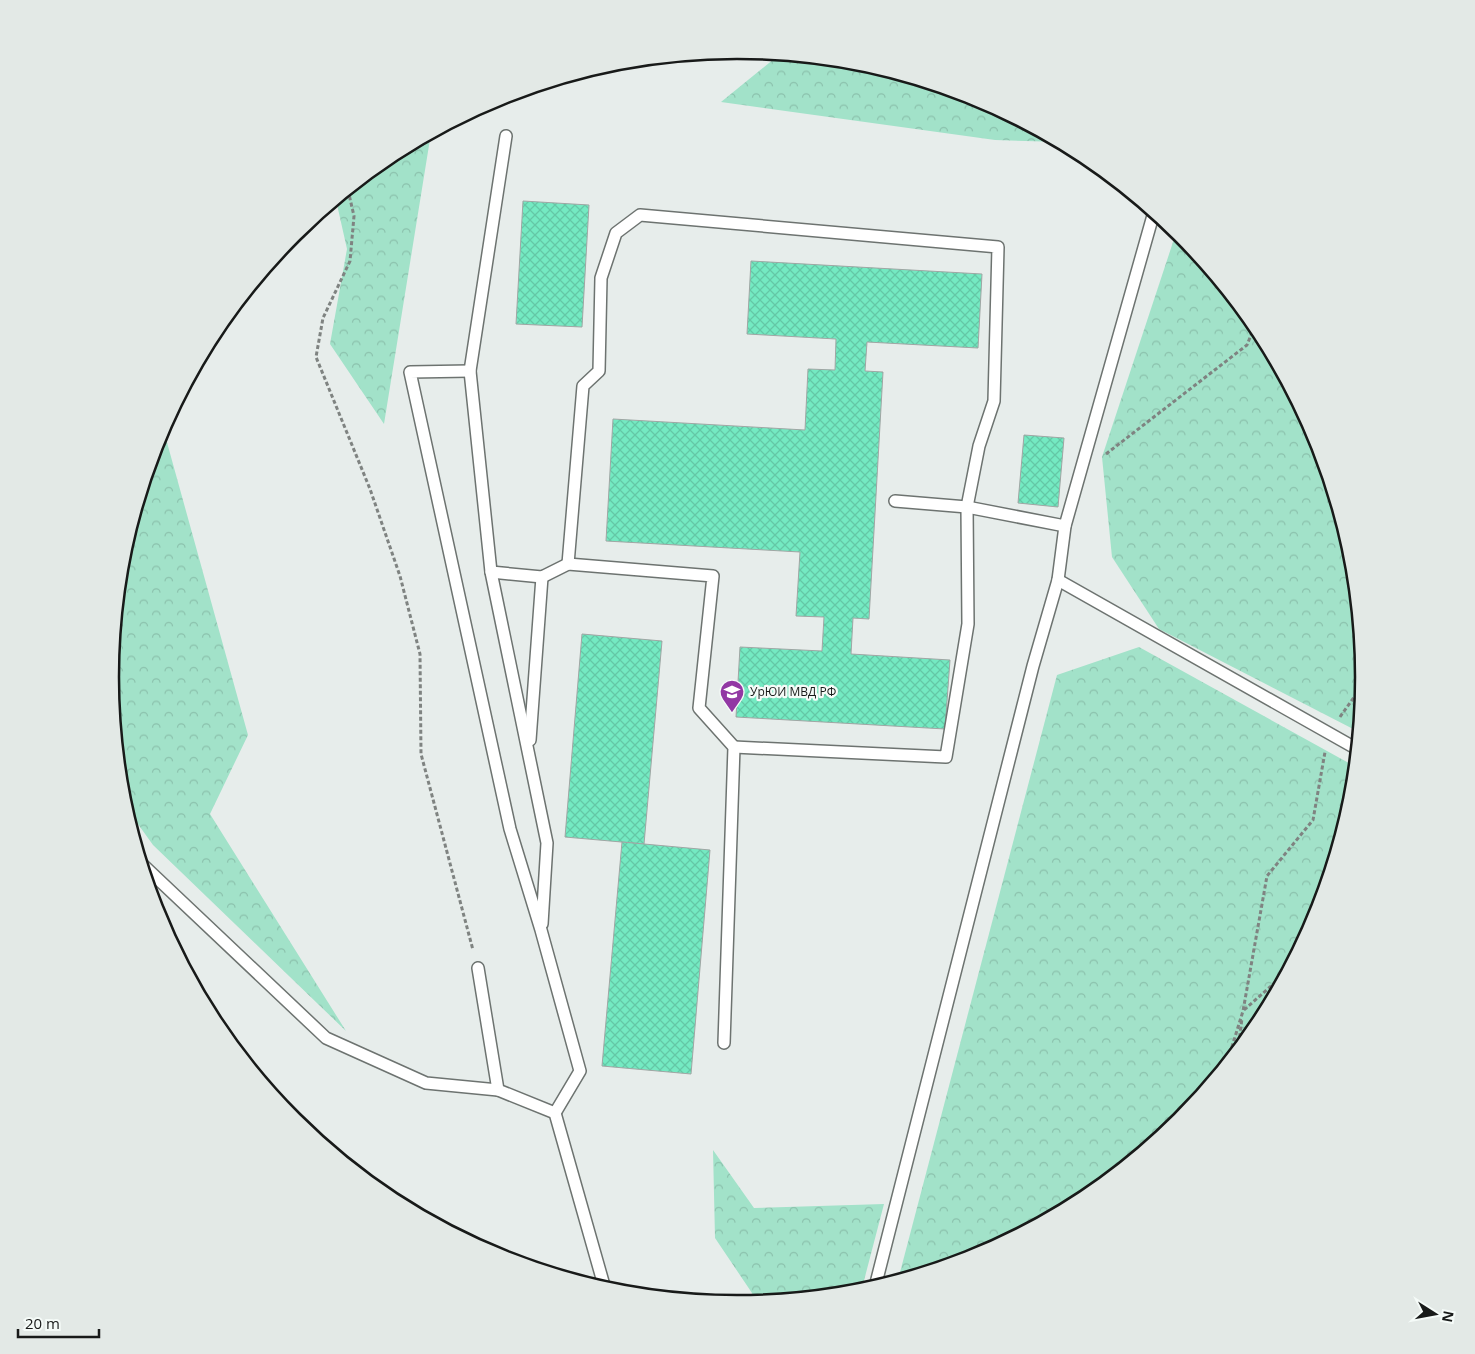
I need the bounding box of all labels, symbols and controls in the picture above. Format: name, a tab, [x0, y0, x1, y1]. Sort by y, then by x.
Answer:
school or university icon: УрЮИ МВД РФ	[719, 679, 745, 713]
place label: УрЮИ МВД РФ	[750, 683, 836, 700]
north arrow	[1410, 1289, 1460, 1339]
scale bar	[18, 1306, 99, 1338]
text: N	[1438, 1309, 1459, 1324]
text: 20 m	[25, 1313, 60, 1333]

